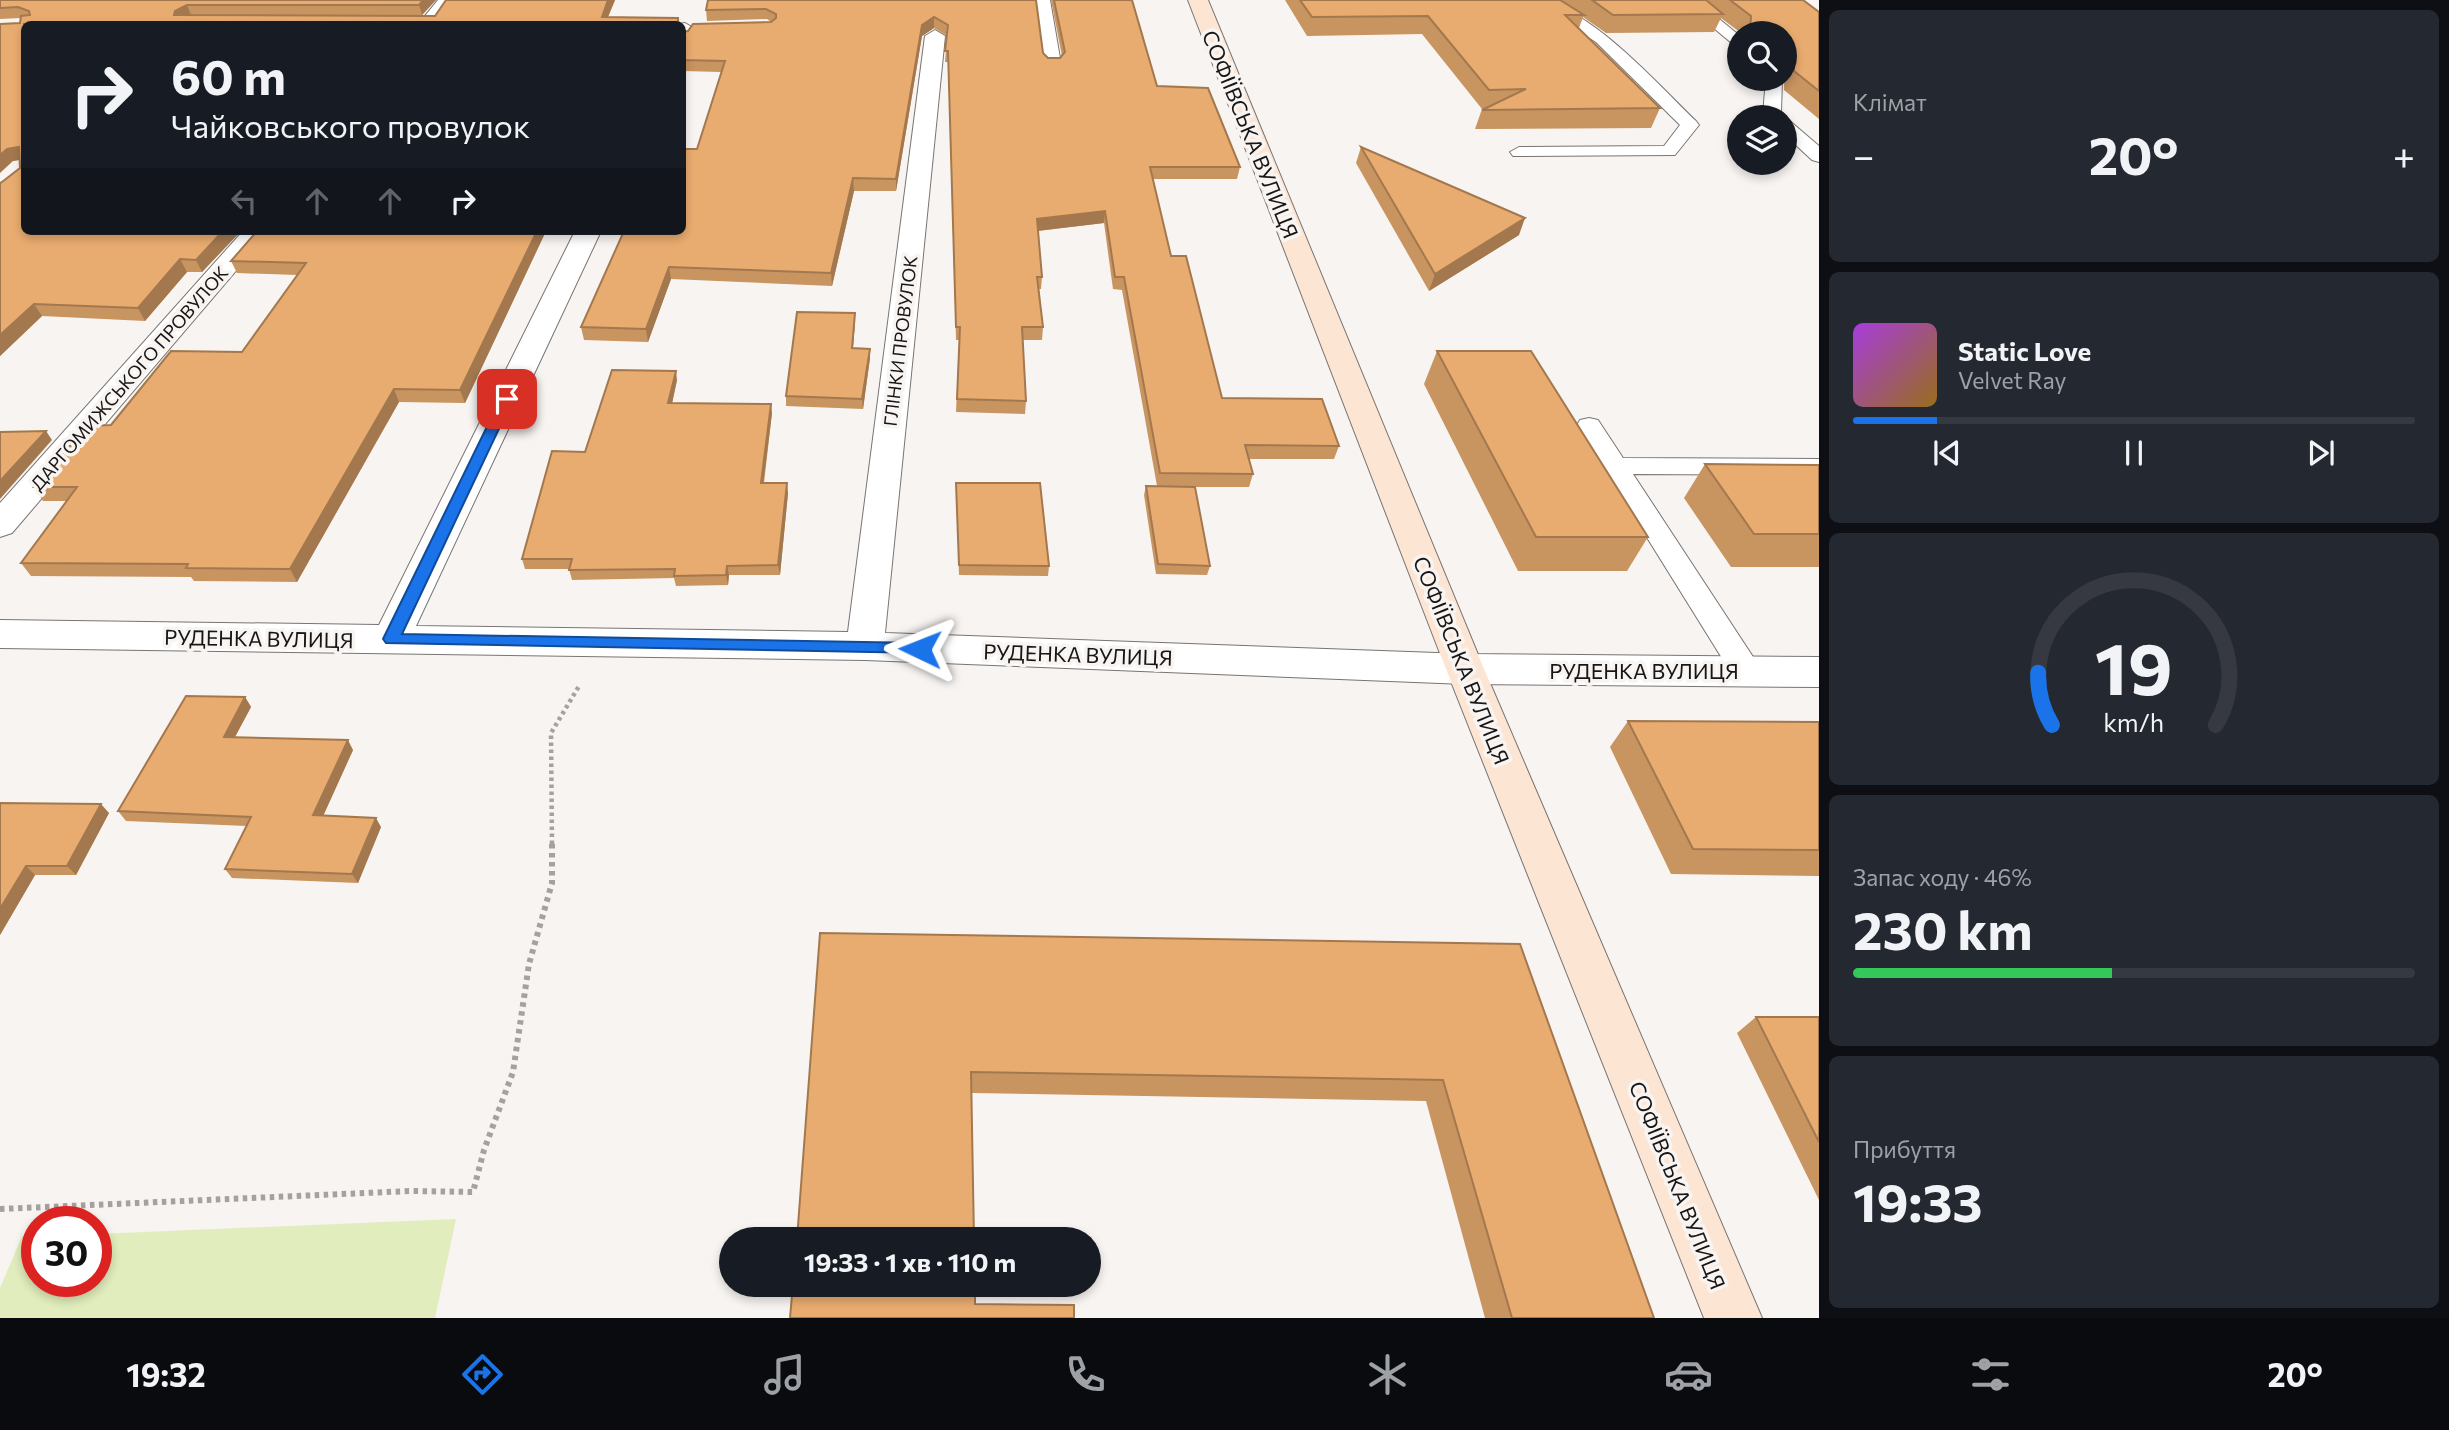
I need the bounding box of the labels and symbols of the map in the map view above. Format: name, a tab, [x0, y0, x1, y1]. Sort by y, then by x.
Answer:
street label: СОФІЇВСЬКА ВУЛИЦЯ	[1198, 26, 1304, 242]
street label: ГЛІНКИ ПРОВУЛОК	[879, 254, 921, 428]
street label: ДАРГОМИЖСЬКОГО ПРОВУЛОК	[26, 261, 232, 495]
pin	[477, 369, 537, 429]
street label: СОФІЇВСЬКА ВУЛИЦЯ	[1409, 552, 1515, 768]
position arrow	[883, 612, 957, 686]
street label: РУДЕНКА ВУЛИЦЯ	[164, 624, 354, 652]
street label: РУДЕНКА ВУЛИЦЯ	[983, 638, 1173, 670]
street label: РУДЕНКА ВУЛИЦЯ	[1549, 658, 1739, 683]
street label: СОФІЇВСЬКА ВУЛИЦЯ	[1625, 1077, 1731, 1293]
speed limit sign: 30	[21, 1206, 112, 1297]

